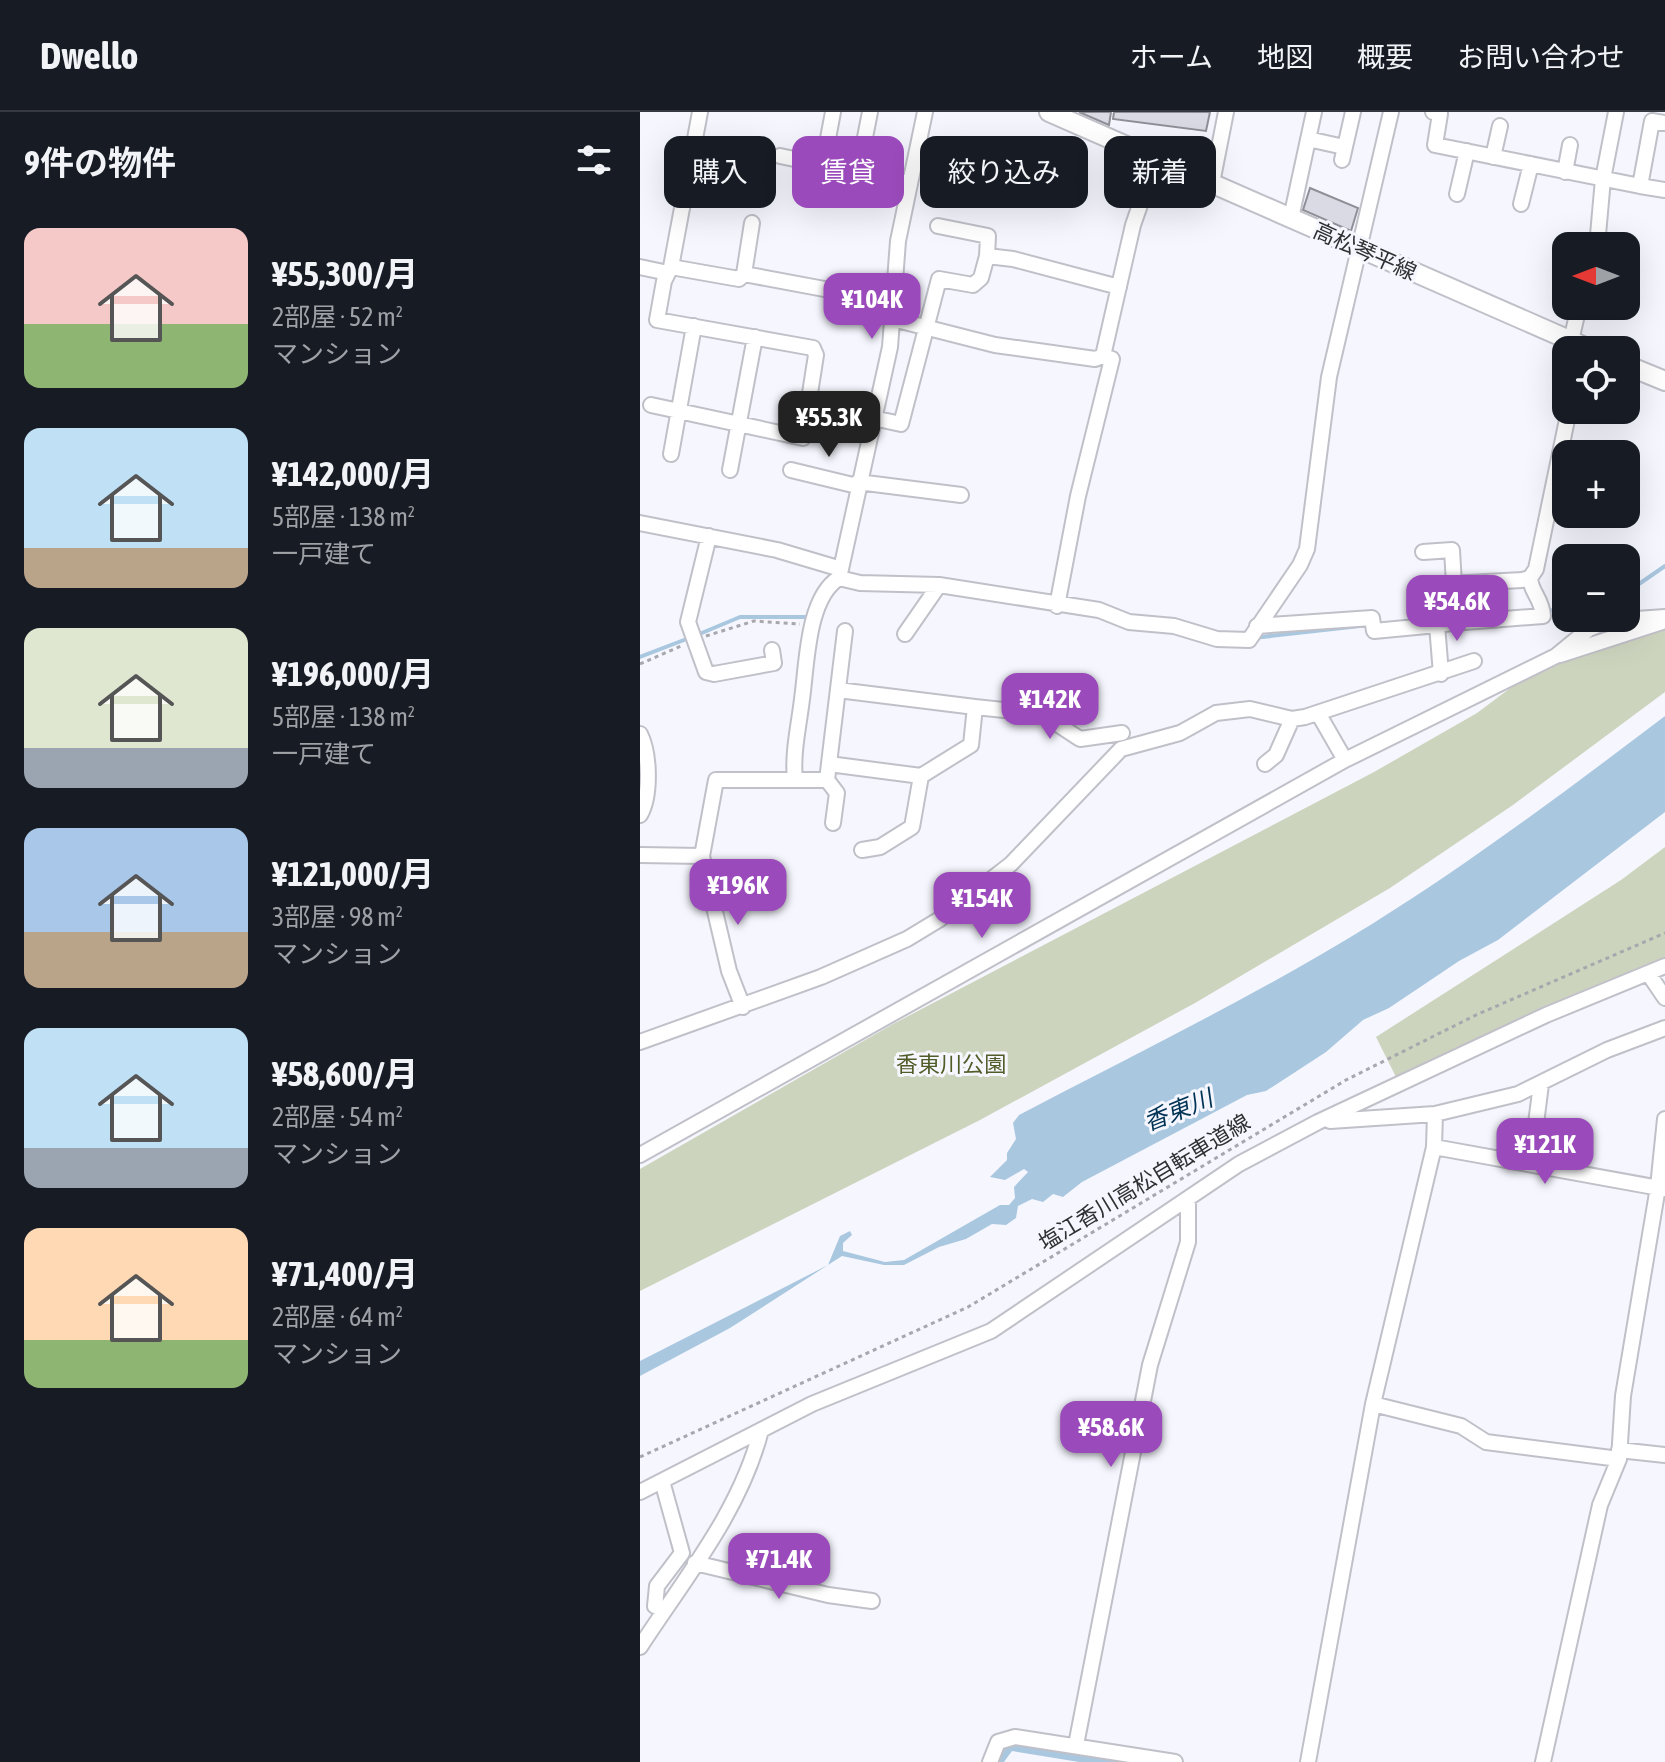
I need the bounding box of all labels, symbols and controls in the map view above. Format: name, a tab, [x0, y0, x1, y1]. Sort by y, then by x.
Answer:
text: Dwello	[40, 34, 138, 77]
text: ホーム	[1130, 41, 1213, 73]
text: 地図	[1257, 41, 1313, 73]
text: 概要	[1357, 41, 1413, 73]
text: お問い合わせ	[1457, 41, 1625, 73]
chip: 購入	[664, 136, 776, 208]
chip: 賃貸	[792, 136, 904, 208]
chip: 絞り込み	[920, 136, 1088, 208]
chip: 新着	[1104, 136, 1216, 208]
icon: filters	[572, 138, 616, 182]
text: 9件の物件	[24, 143, 176, 182]
street label: 高松琴平線	[1309, 217, 1421, 285]
north arrow	[1552, 232, 1640, 320]
map controls	[1552, 232, 1640, 632]
text: ¥55,300/月	[272, 254, 419, 293]
icon: home	[88, 260, 184, 356]
pin: ¥104K	[816, 273, 928, 341]
text: ¥104K	[842, 284, 902, 314]
text: 2部屋 · 52 m²	[272, 302, 403, 332]
button: locate	[1552, 336, 1640, 424]
text: マンション	[272, 339, 402, 369]
pin: ¥55.3K	[764, 391, 894, 459]
text: ¥55.3K	[796, 402, 862, 432]
button: +	[1552, 440, 1640, 528]
text: ¥142,000/月	[272, 454, 435, 493]
icon: home	[88, 460, 184, 556]
text: 5部屋 · 138 m²	[272, 502, 415, 532]
text: 一戸建て	[272, 539, 376, 569]
button: −	[1552, 544, 1640, 632]
pin: ¥54.6K	[1392, 575, 1522, 643]
text: ¥54.6K	[1424, 586, 1490, 616]
text: ¥196,000/月	[272, 654, 435, 693]
icon: home	[88, 660, 184, 756]
pin: ¥142K	[994, 673, 1106, 741]
text: ¥142K	[1020, 684, 1080, 714]
text: 5部屋 · 138 m²	[272, 702, 415, 732]
text: 一戸建て	[272, 739, 376, 769]
text: ¥121,000/月	[272, 854, 435, 893]
pin: ¥196K	[682, 859, 794, 927]
icon: home	[88, 860, 184, 956]
text: ¥196K	[708, 870, 768, 900]
pin: ¥154K	[926, 872, 1038, 940]
text: ¥154K	[952, 883, 1012, 913]
text: 3部屋 · 98 m²	[272, 902, 403, 932]
text: マンション	[272, 939, 402, 969]
park label: 香東川公園	[896, 1051, 1006, 1077]
text: ¥58,600/月	[272, 1054, 419, 1093]
icon: home	[88, 1060, 184, 1156]
water label: 香東川	[1140, 1083, 1219, 1136]
text: 2部屋 · 54 m²	[272, 1102, 403, 1132]
street label: 塩江香川高松自転車道線	[1034, 1109, 1254, 1255]
pin: ¥121K	[1489, 1118, 1601, 1186]
text: ¥121K	[1515, 1129, 1575, 1159]
text: マンション	[272, 1139, 402, 1169]
text: ¥71,400/月	[272, 1254, 419, 1293]
icon: home	[88, 1260, 184, 1356]
text: 2部屋 · 64 m²	[272, 1302, 403, 1332]
text: マンション	[272, 1339, 402, 1369]
pin: ¥58.6K	[1046, 1401, 1176, 1469]
text: ¥58.6K	[1078, 1412, 1144, 1442]
pin: ¥71.4K	[714, 1533, 844, 1601]
text: ¥71.4K	[746, 1544, 812, 1574]

